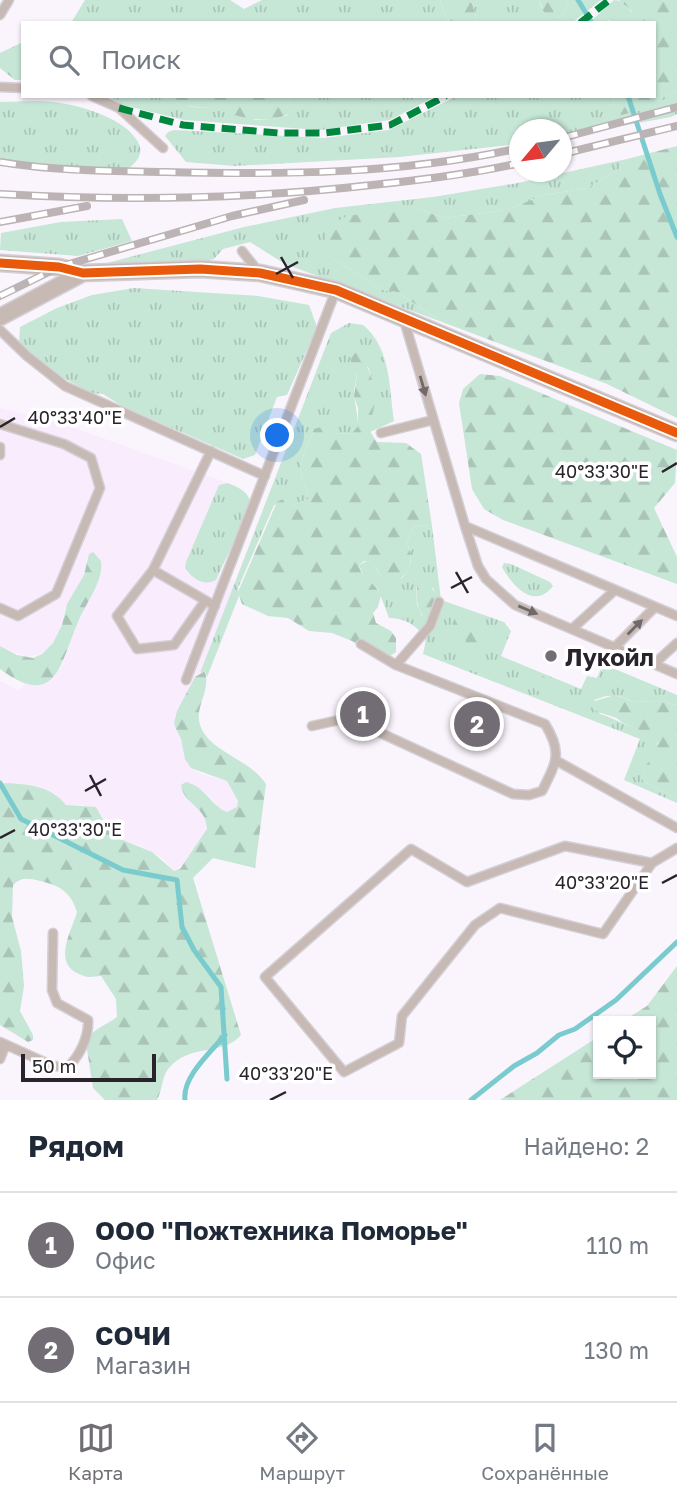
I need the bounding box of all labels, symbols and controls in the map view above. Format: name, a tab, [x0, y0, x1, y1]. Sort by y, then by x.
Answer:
search box	[21, 21, 656, 98]
icon: search	[45, 41, 83, 79]
text: Поиск	[101, 44, 181, 75]
north arrow	[509, 119, 572, 182]
one-way arrow	[419, 375, 429, 396]
text: 40°33'40"E	[28, 406, 122, 428]
your location	[260, 418, 294, 452]
text: 40°33'30"E	[555, 460, 649, 482]
one-way arrow	[518, 605, 539, 616]
one-way arrow	[627, 619, 643, 635]
place label: Лукойл	[565, 642, 654, 671]
marker: Лукойл	[543, 648, 559, 664]
pin: 1	[340, 688, 386, 740]
pin: 2	[454, 698, 500, 750]
text: 40°33'30"E	[28, 818, 122, 840]
text: 40°33'20"E	[555, 871, 649, 893]
map controls	[593, 1016, 656, 1079]
button: locate	[593, 1016, 656, 1079]
scale bar	[21, 1051, 156, 1083]
text: 50 m	[32, 1054, 76, 1077]
text: 40°33'20"E	[239, 1062, 333, 1084]
text: Рядом	[28, 1128, 124, 1164]
text: Найдено: 2	[523, 1132, 649, 1160]
text: ООО "Пожтехника Поморье"	[95, 1215, 468, 1246]
text: 1	[45, 1231, 57, 1259]
text: 110 m	[586, 1231, 649, 1259]
text: Офис	[95, 1246, 156, 1274]
text: СОЧИ	[95, 1320, 171, 1351]
text: 2	[44, 1336, 58, 1364]
text: 130 m	[584, 1336, 649, 1364]
text: Магазин	[95, 1351, 191, 1379]
tab: Карта	[68, 1419, 123, 1484]
tab: Маршрут	[259, 1419, 345, 1484]
tab: Сохранённые	[481, 1419, 609, 1484]

